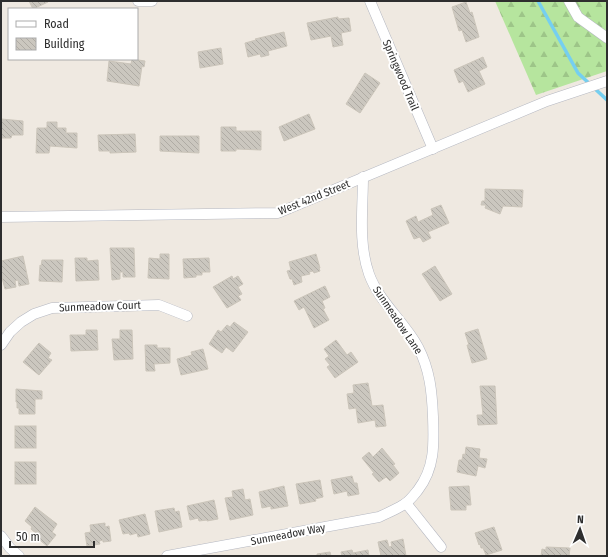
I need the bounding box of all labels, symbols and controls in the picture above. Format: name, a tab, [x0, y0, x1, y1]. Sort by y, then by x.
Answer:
legend	[8, 8, 138, 60]
text: Road	[44, 17, 69, 31]
text: Building	[44, 37, 85, 51]
street label: Springwood Trail	[380, 38, 421, 113]
street label: West 42nd Street	[277, 177, 352, 218]
street label: Sunmeadow Lane	[370, 284, 425, 357]
street label: Sunmeadow Court	[59, 299, 142, 314]
north arrow	[560, 509, 600, 549]
text: N	[577, 513, 584, 526]
street label: Sunmeadow Way	[250, 521, 327, 548]
scale bar	[10, 523, 94, 549]
text: 50 m	[16, 530, 40, 544]

